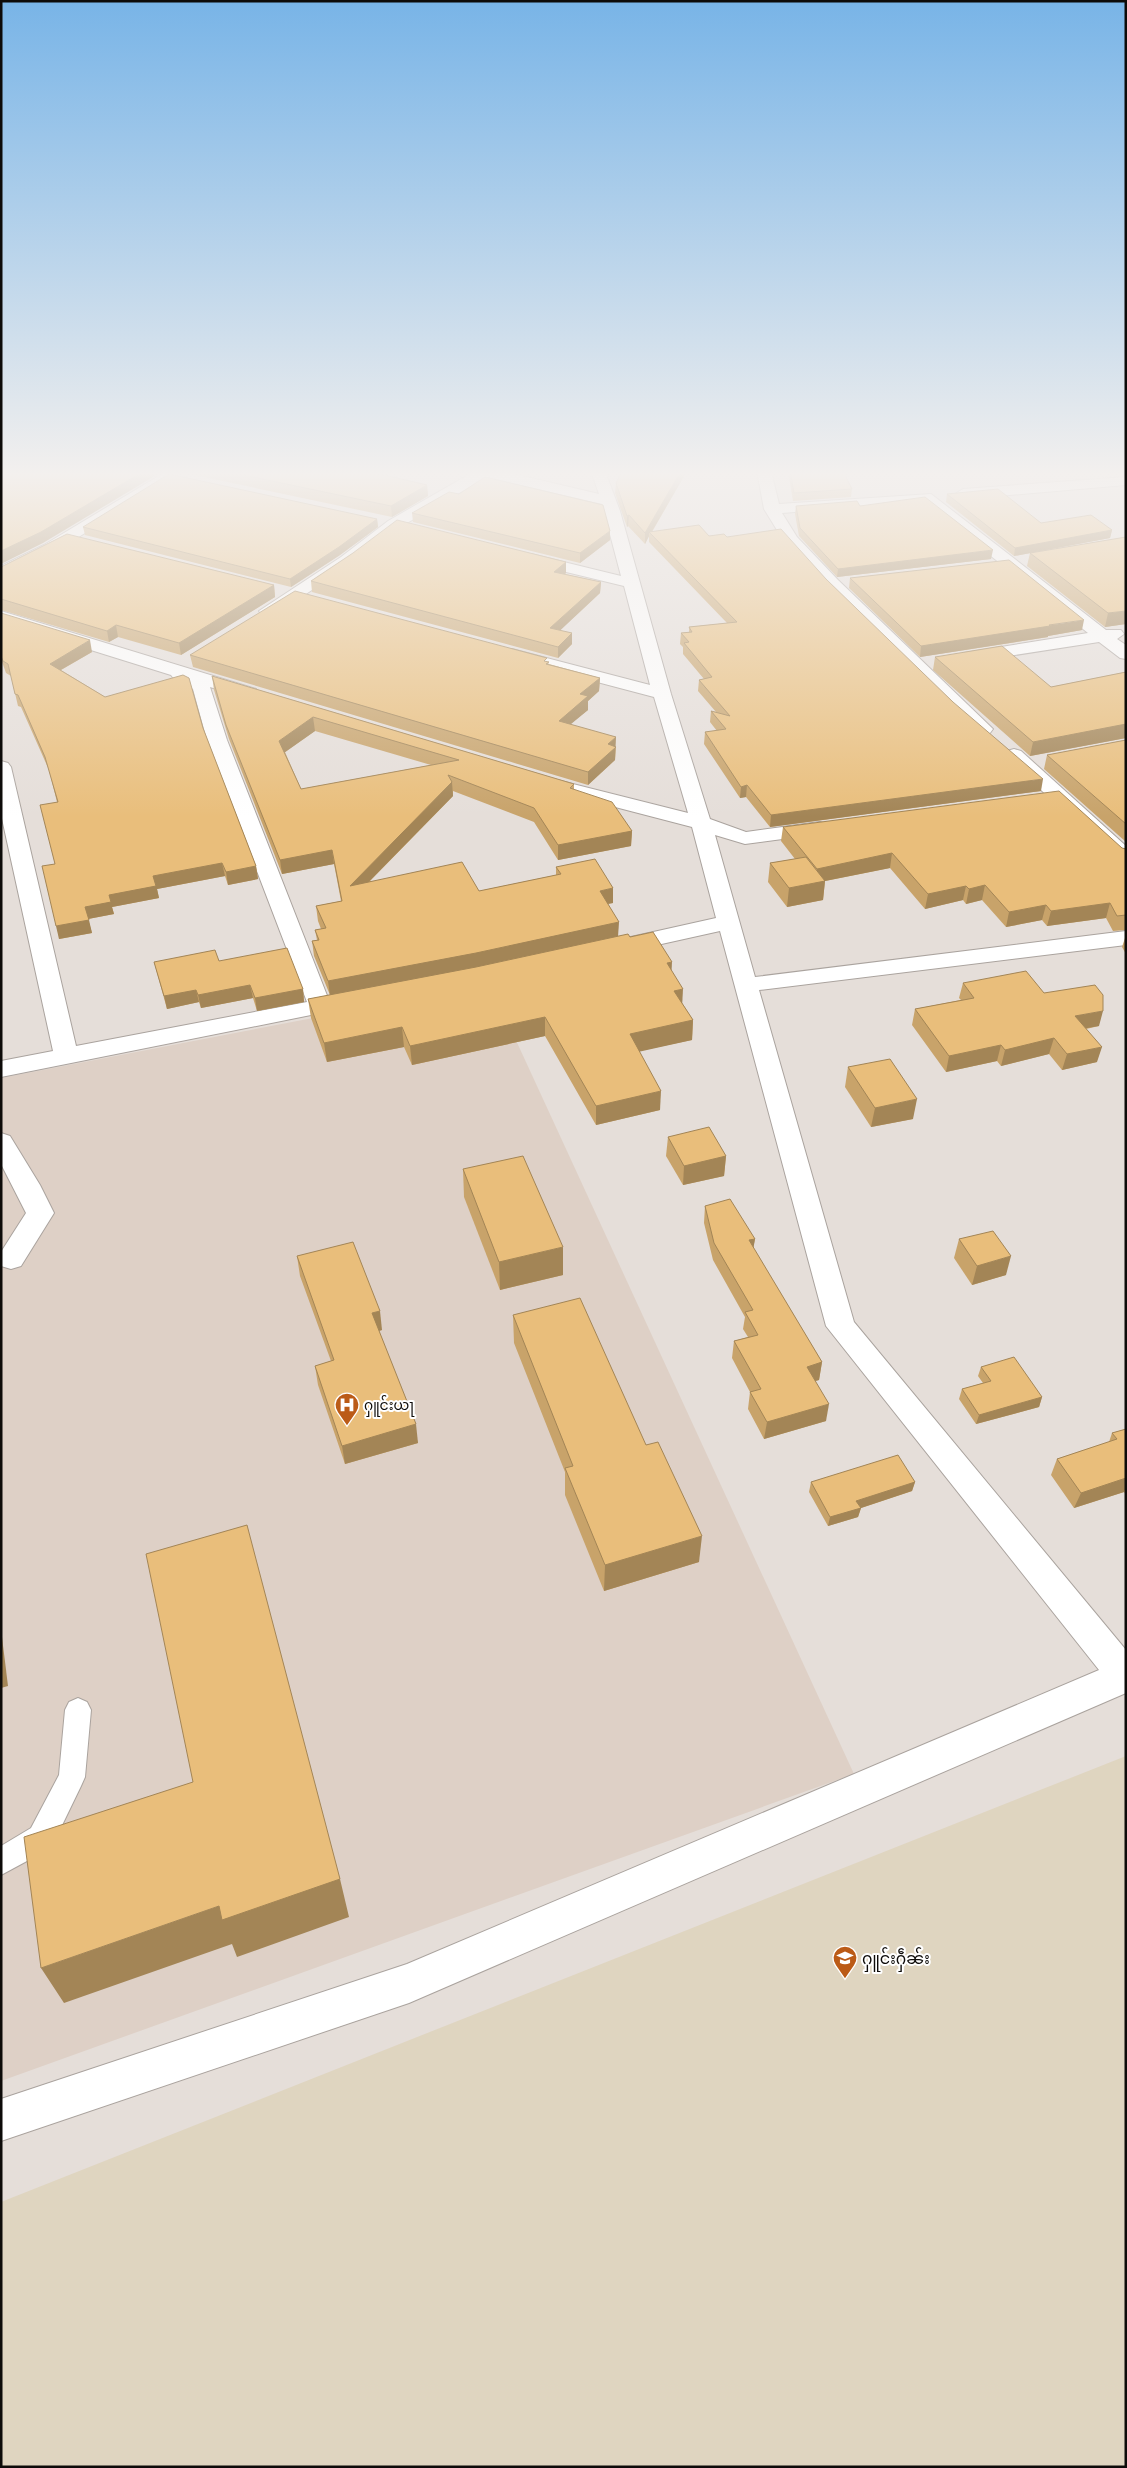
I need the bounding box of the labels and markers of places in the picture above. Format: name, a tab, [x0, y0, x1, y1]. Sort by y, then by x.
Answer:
hospital icon: ႁူင်းယႃ	[334, 1392, 360, 1426]
place label: ႁူင်းယႃ	[364, 1395, 415, 1417]
school or university icon: ႁူင်းႁဵၼ်း	[832, 1945, 858, 1979]
place label: ႁူင်းႁဵၼ်း	[862, 1947, 930, 1972]

